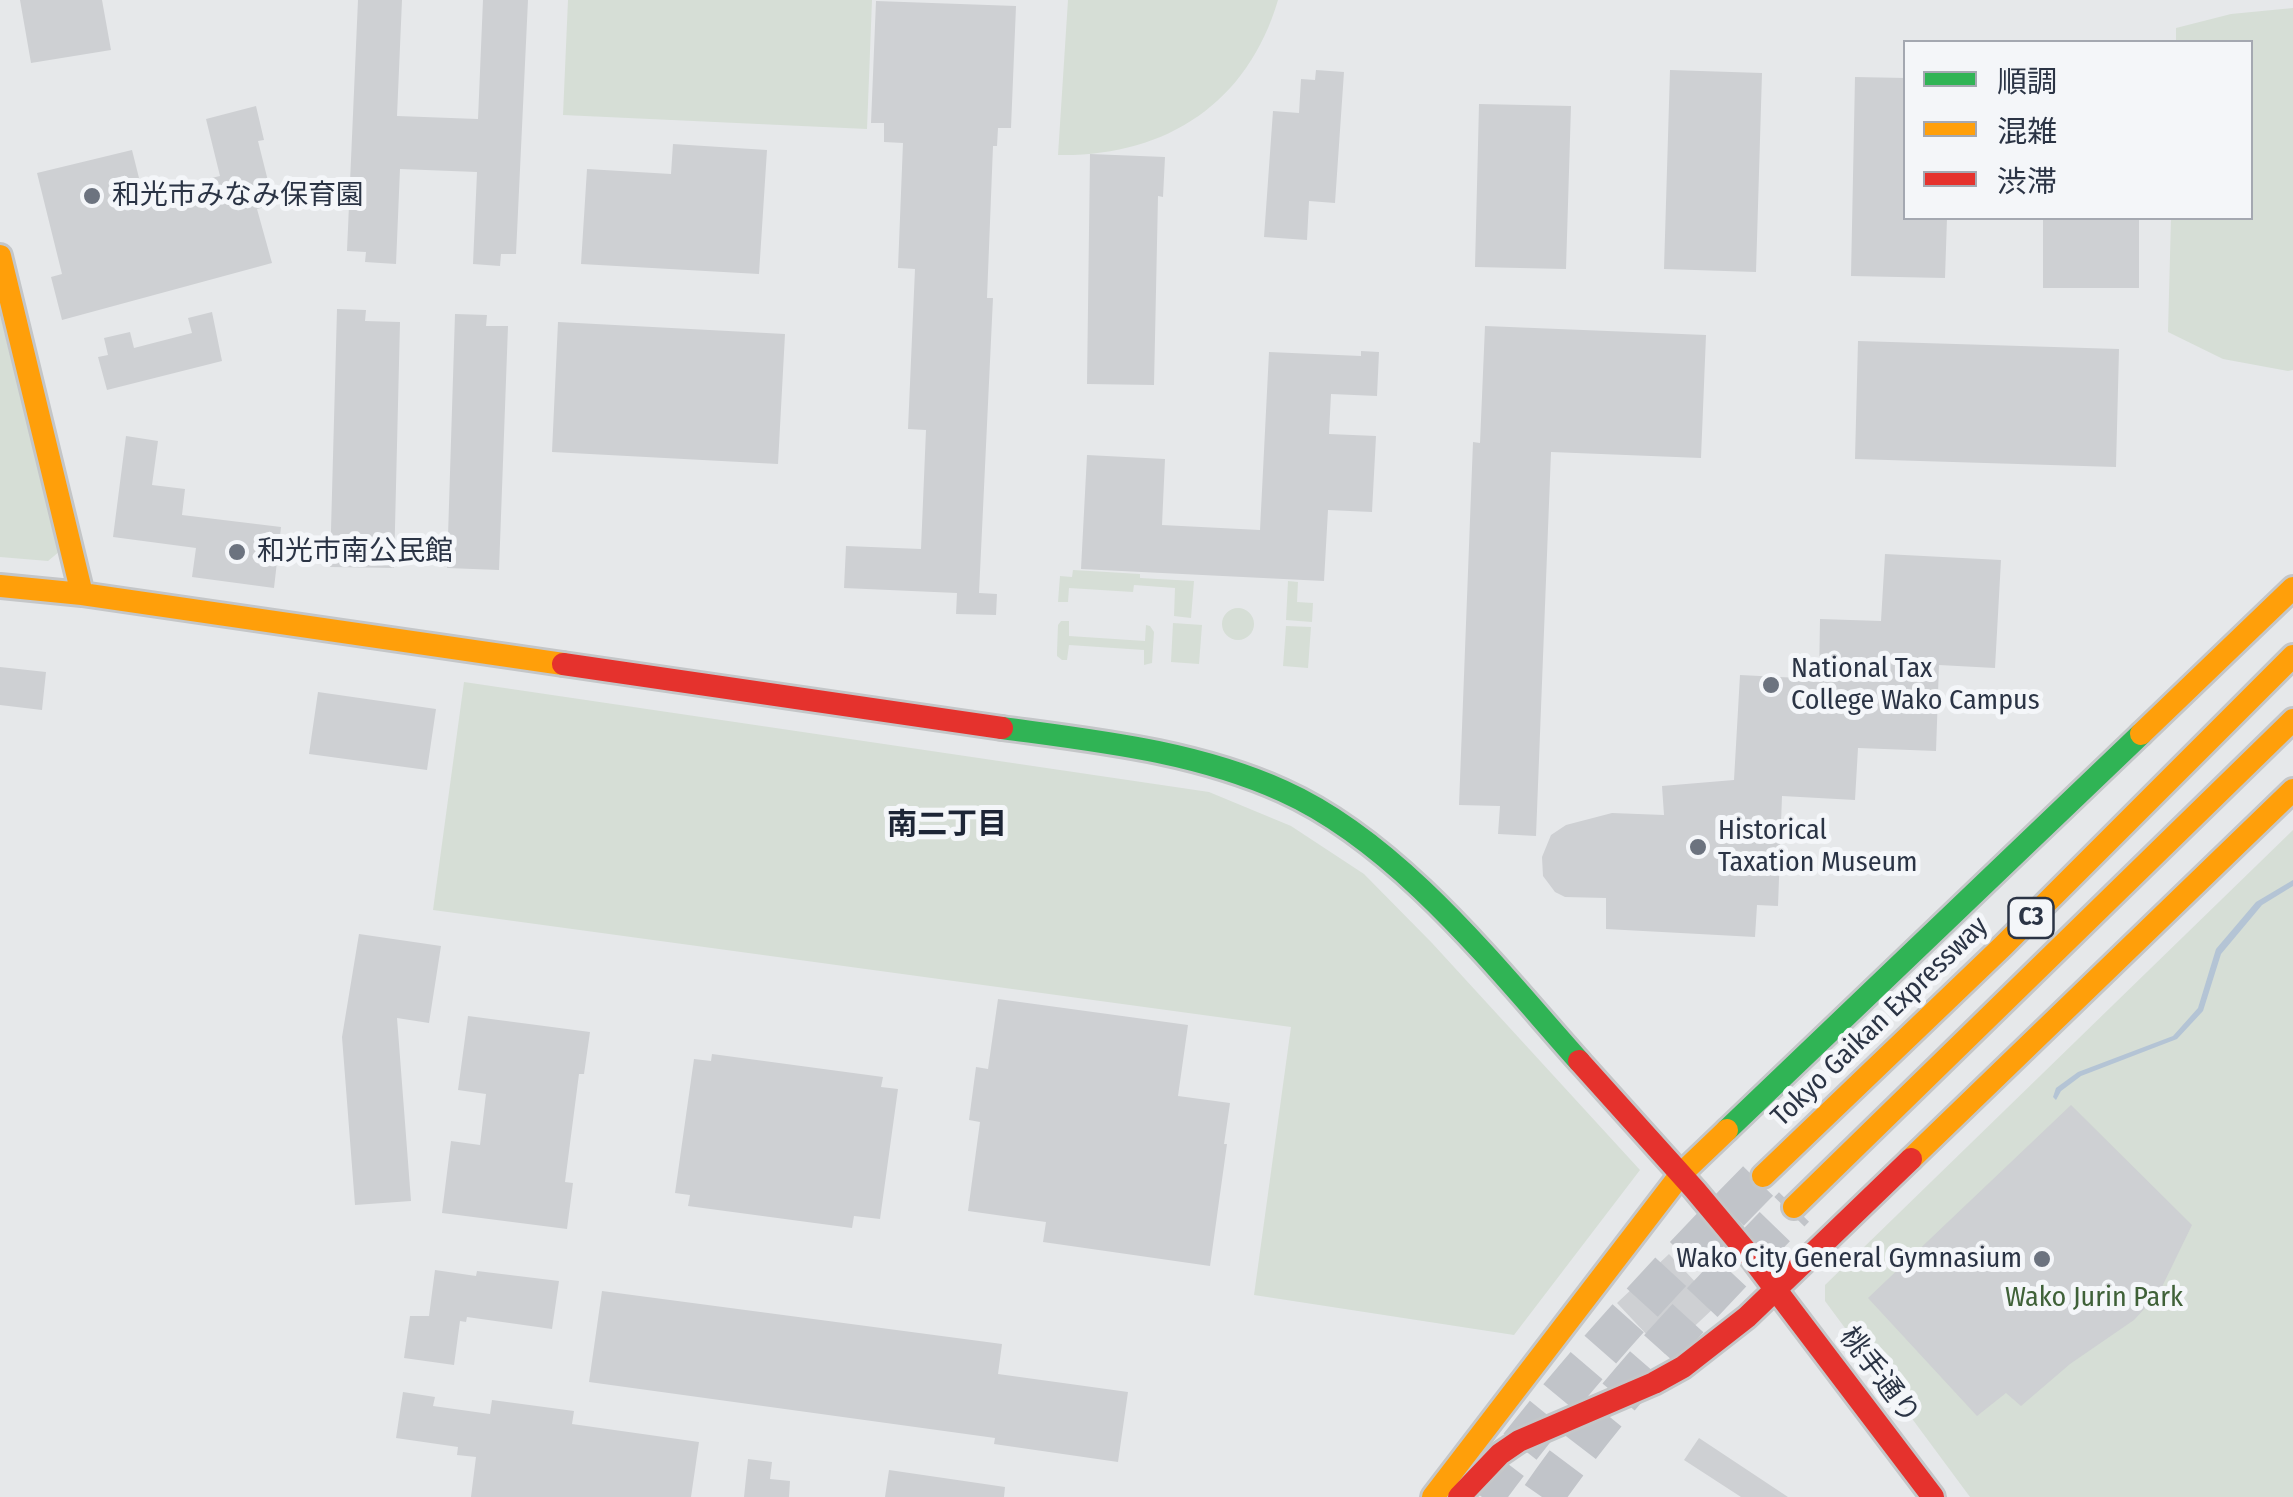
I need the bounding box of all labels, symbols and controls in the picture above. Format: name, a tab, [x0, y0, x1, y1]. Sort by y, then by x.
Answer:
legend	[1903, 40, 2253, 220]
text: 順調	[1997, 64, 2057, 100]
text: 混雑	[1997, 114, 2057, 150]
text: 渋滞	[1997, 164, 2057, 200]
place label: 和光市みなみ保育園	[112, 179, 364, 213]
marker: 和光市みなみ保育園	[81, 185, 103, 207]
place label: 和光市南公民館	[257, 535, 453, 569]
marker: 和光市南公民館	[226, 541, 248, 563]
place label: National Tax College Wako Campus	[1791, 652, 2040, 718]
marker: National Tax College Wako Campus	[1760, 674, 1782, 696]
district label: 南二丁目	[887, 808, 1007, 844]
place label: Historical Taxation Museum	[1718, 814, 1918, 880]
marker: Historical Taxation Museum	[1687, 836, 1709, 858]
road number: C3	[2008, 898, 2054, 938]
street label: Tokyo Gaikan Expressway	[1765, 910, 1995, 1134]
place label: Wako City General Gymnasium	[1676, 1242, 2022, 1276]
marker: Wako City General Gymnasium	[2031, 1248, 2053, 1270]
park label: Wako Jurin Park	[2005, 1281, 2183, 1315]
street label: 桃手通り	[1832, 1321, 1926, 1431]

